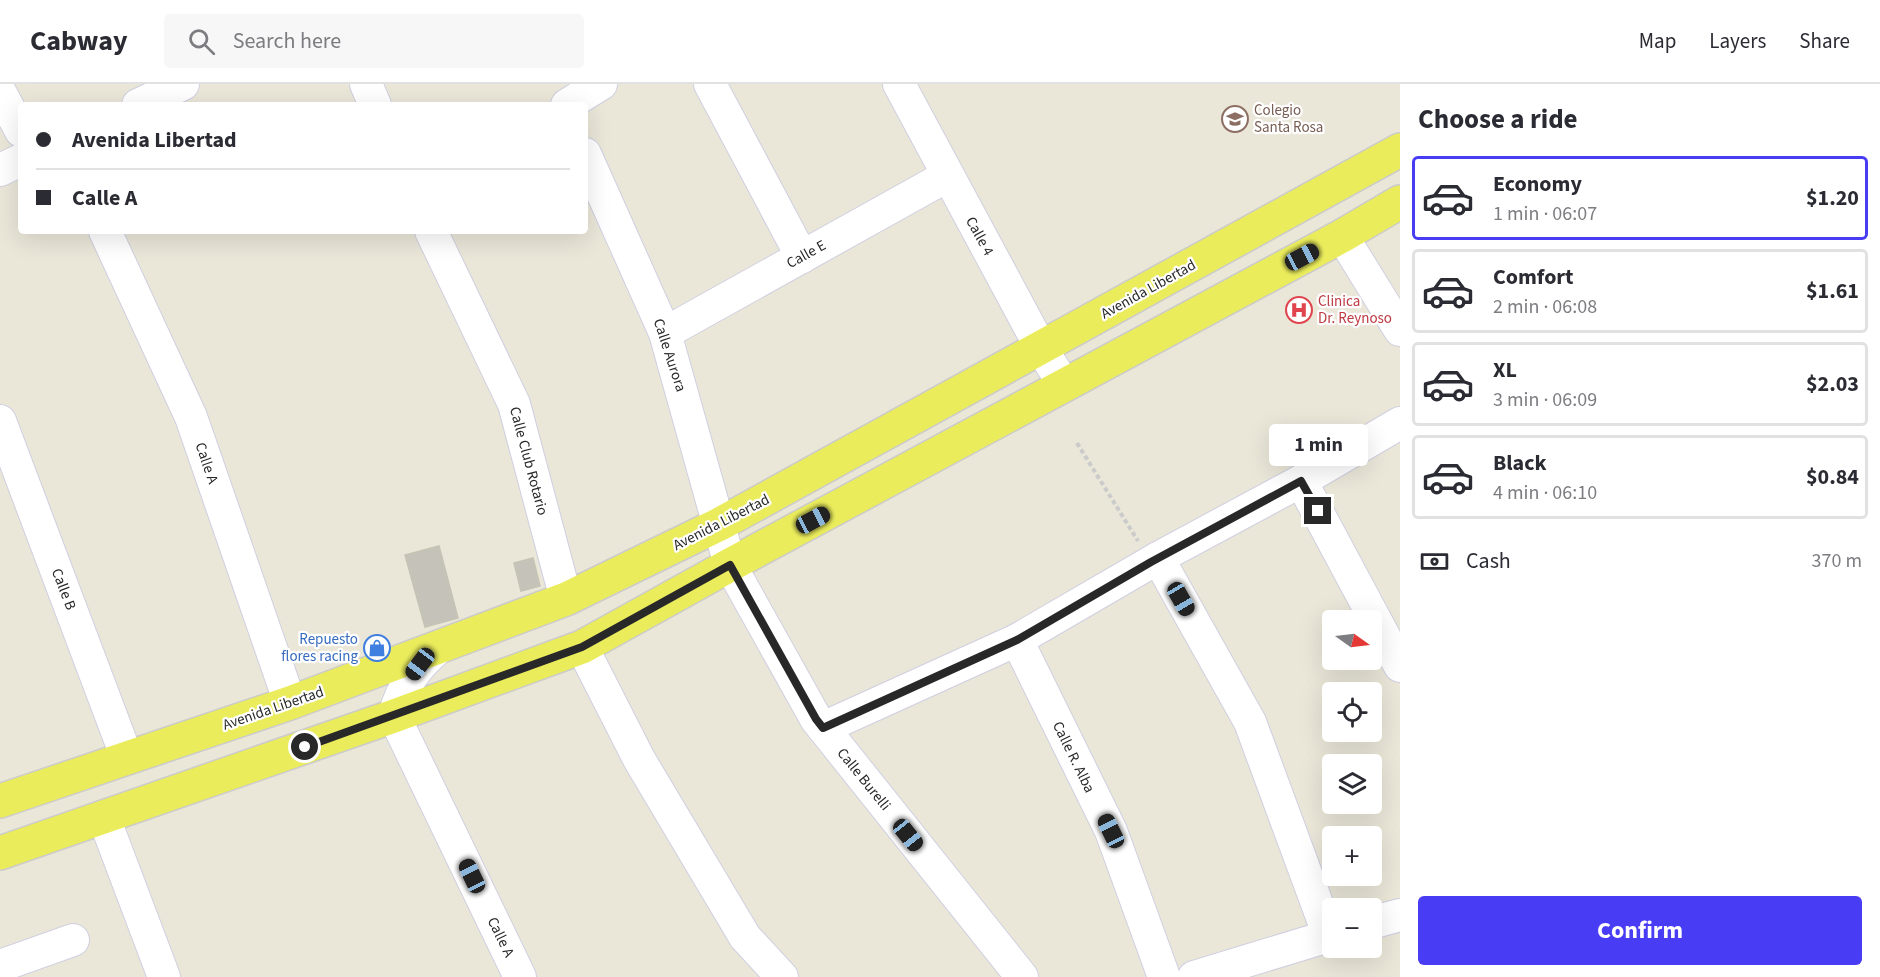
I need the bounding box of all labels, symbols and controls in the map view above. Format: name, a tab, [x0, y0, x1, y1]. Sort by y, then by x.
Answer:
search box	[164, 14, 584, 68]
text: Cabway	[30, 21, 128, 61]
icon: search	[185, 25, 218, 58]
text: Search here	[233, 25, 341, 57]
text: Map	[1639, 26, 1676, 56]
text: Layers	[1709, 26, 1766, 56]
text: Share	[1799, 26, 1850, 56]
place label: Colegio Santa Rosa	[1254, 100, 1323, 138]
text: Choose a ride	[1418, 100, 1578, 139]
school or university icon: Colegio Santa Rosa	[1220, 104, 1250, 134]
text: Avenida Libertad	[72, 124, 237, 156]
text: Economy	[1493, 168, 1582, 200]
icon: car	[1421, 171, 1475, 225]
text: Calle A	[72, 182, 137, 214]
text: $1.20	[1806, 182, 1859, 214]
text: 1 min · 06:07	[1493, 200, 1597, 228]
street label: Calle 4	[960, 213, 999, 260]
street label: Calle E	[783, 235, 830, 274]
car	[1282, 241, 1322, 273]
street label: Avenida Libertad	[1097, 255, 1200, 324]
text: Comfort	[1493, 261, 1574, 293]
icon: car	[1421, 264, 1475, 318]
text: $1.61	[1806, 275, 1859, 307]
place label: Clinica Dr. Reynoso	[1318, 291, 1392, 329]
text: 2 min · 06:08	[1493, 293, 1597, 321]
hospital icon: Clinica Dr. Reynoso	[1284, 295, 1314, 325]
street label: Calle Aurora	[648, 316, 691, 395]
text: XL	[1493, 354, 1517, 386]
icon: car	[1421, 357, 1475, 411]
text: $2.03	[1806, 368, 1859, 400]
text: 3 min · 06:09	[1493, 386, 1597, 414]
street label: Calle Club Rotario	[504, 404, 553, 518]
callout: 1 min	[1268, 424, 1368, 466]
text: 1 min	[1294, 431, 1343, 459]
street label: Calle A	[190, 440, 224, 487]
text: Black	[1493, 447, 1547, 479]
icon: car	[1421, 450, 1475, 504]
text: $0.84	[1806, 461, 1859, 493]
text: 4 min · 06:10	[1493, 479, 1597, 507]
street label: Avenida Libertad	[669, 489, 773, 556]
route end	[1304, 497, 1331, 524]
car	[793, 504, 833, 536]
icon: cash	[1418, 545, 1451, 578]
text: Cash	[1466, 545, 1511, 577]
text: 370 m	[1812, 547, 1862, 575]
street label: Calle B	[46, 565, 81, 613]
car	[1164, 579, 1198, 619]
north arrow	[1322, 610, 1382, 670]
map controls	[1322, 610, 1382, 958]
place label: Repuesto flores racing	[281, 629, 358, 667]
shop icon: Repuesto flores racing	[362, 633, 392, 663]
car	[402, 644, 438, 684]
street label: Avenida Libertad	[220, 681, 327, 736]
button: locate	[1322, 682, 1382, 742]
street label: Calle R. Alba	[1047, 718, 1100, 796]
route start	[291, 733, 318, 760]
street label: Calle Burelli	[832, 744, 895, 815]
button: layers	[1322, 754, 1382, 814]
car	[1095, 811, 1127, 851]
car	[890, 815, 926, 855]
button: +	[1322, 826, 1382, 886]
car	[456, 856, 488, 896]
button: Confirm	[1418, 896, 1862, 965]
button: −	[1322, 898, 1382, 958]
street label: Calle A	[482, 914, 520, 962]

